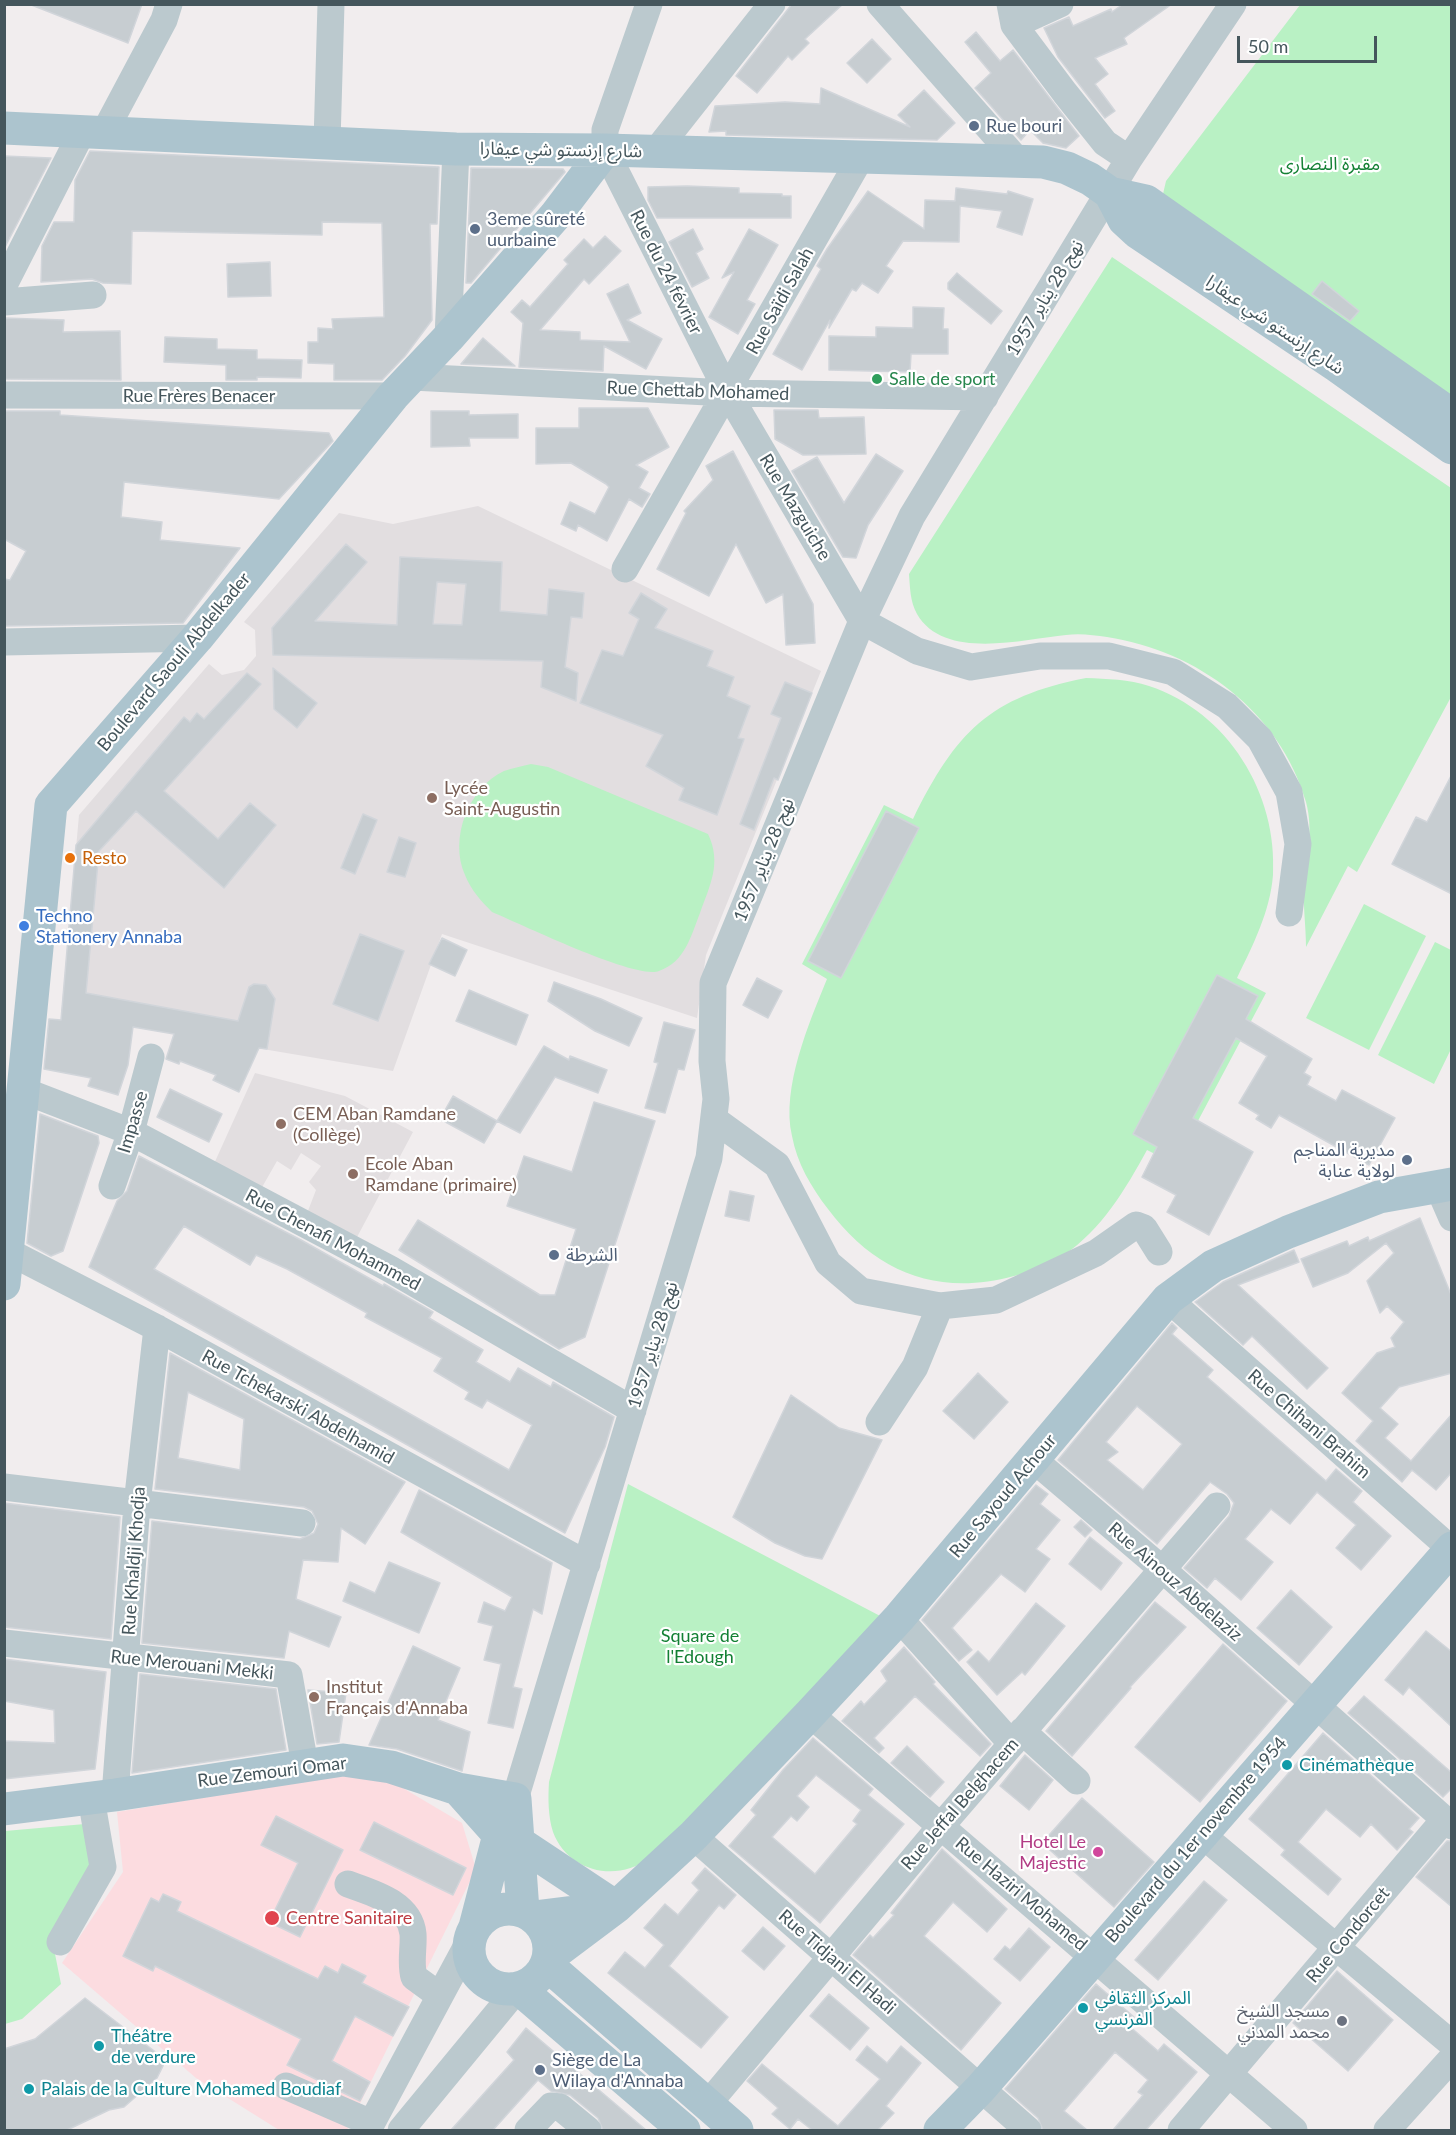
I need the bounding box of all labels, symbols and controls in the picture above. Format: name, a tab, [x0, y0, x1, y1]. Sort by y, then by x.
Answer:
scale bar	[1240, 24, 1380, 62]
text: 50 m	[1248, 35, 1288, 57]
place label: Rue bouri	[986, 115, 1062, 137]
marker: Rue bouri	[967, 119, 981, 133]
street label: شارع إرنستو شي عيفارا	[480, 138, 642, 162]
park label: مقبرة النصارى	[1280, 153, 1380, 175]
street label: Rue du 24 février	[625, 206, 707, 338]
place label: 3eme sûreté uurbaine	[487, 208, 585, 250]
marker: 3eme sûreté uurbaine	[468, 222, 482, 236]
street label: نهج 28 يناير 1957	[1002, 236, 1088, 360]
street label: Rue Saïdi Salah	[742, 244, 818, 358]
street label: شارع إرنستو شي عيفارا	[1202, 271, 1348, 379]
place label: Salle de sport	[889, 368, 995, 390]
marker: Salle de sport	[870, 372, 884, 386]
street label: Rue Chettab Mohamed	[606, 377, 790, 405]
street label: Rue Frères Benacer	[123, 385, 275, 407]
street label: Rue Mazguiche	[755, 450, 835, 564]
street label: Boulevard Saouli Abdelkader	[93, 568, 255, 756]
place label: Lycée Saint-Augustin	[444, 777, 560, 820]
marker: Lycée Saint-Augustin	[425, 791, 439, 805]
street label: نهج 28 يناير 1957	[729, 795, 799, 925]
place label: Resto	[82, 847, 127, 869]
marker: Resto	[63, 851, 77, 865]
place label: Techno Stationery Annaba	[36, 905, 182, 948]
marker: Techno Stationery Annaba	[17, 919, 31, 933]
street label: Impasse	[113, 1088, 153, 1156]
place label: CEM Aban Ramdane (Collège)	[293, 1103, 456, 1146]
marker: CEM Aban Ramdane (Collège)	[274, 1117, 288, 1131]
place label: مديرية المناجم لولاية عنابة	[1294, 1139, 1395, 1182]
place label: Ecole Aban Ramdane (primaire)	[365, 1153, 517, 1196]
marker: مديرية المناجم لولاية عنابة	[1400, 1153, 1414, 1167]
marker: Ecole Aban Ramdane (primaire)	[346, 1167, 360, 1181]
street label: Rue Chenafi Mohammed	[242, 1185, 424, 1295]
place label: الشرطة	[566, 1244, 618, 1266]
marker: الشرطة	[547, 1248, 561, 1262]
street label: نهج 28 يناير 1957	[623, 1279, 683, 1411]
street label: Rue Tchekarski Abdelhamid	[198, 1345, 398, 1469]
street label: Rue Chihani Brahim	[1243, 1365, 1375, 1483]
street label: Rue Sayoud Achour	[945, 1430, 1061, 1562]
street label: Rue Khaldji Khodja	[118, 1486, 150, 1636]
street label: Rue Ainouz Abdelaziz	[1104, 1518, 1246, 1646]
park label: Square de l'Edough	[661, 1625, 739, 1668]
street label: Rue Merouani Mekki	[109, 1646, 275, 1684]
place label: Institut Français d'Annaba	[326, 1676, 468, 1718]
marker: Institut Français d'Annaba	[307, 1690, 321, 1704]
street label: Boulevard du 1er novembre 1954	[1101, 1733, 1291, 1947]
street label: Rue Jeffal Belghacem	[897, 1734, 1023, 1874]
street label: Rue Zemouri Omar	[196, 1752, 348, 1792]
place label: Cinémathèque	[1299, 1754, 1414, 1776]
marker: Cinémathèque	[1280, 1758, 1294, 1772]
place label: Hotel Le Majestic	[1019, 1831, 1086, 1874]
street label: Rue Haziri Mohamed	[951, 1833, 1091, 1955]
marker: Hotel Le Majestic	[1091, 1845, 1105, 1859]
street label: Rue Condorcet	[1302, 1883, 1394, 1987]
street label: Rue Tidjani El Hadi	[774, 1905, 900, 2019]
place label: Centre Sanitaire	[286, 1907, 412, 1929]
marker: Centre Sanitaire	[263, 1909, 281, 1927]
place label: المركز الثقافي الفرنسي	[1095, 1987, 1191, 2030]
place label: مسجد الشيخ محمد المدني	[1237, 2000, 1330, 2042]
marker: المركز الثقافي الفرنسي	[1076, 2001, 1090, 2015]
marker: مسجد الشيخ محمد المدني	[1335, 2014, 1349, 2028]
place label: Théâtre de verdure	[111, 2025, 196, 2068]
marker: Théâtre de verdure	[92, 2039, 106, 2053]
place label: Siège de La Wilaya d'Annaba	[552, 2049, 683, 2092]
marker: Siège de La Wilaya d'Annaba	[533, 2063, 547, 2077]
place label: Palais de la Culture Mohamed Boudiaf	[41, 2078, 341, 2100]
marker: Palais de la Culture Mohamed Boudiaf	[22, 2082, 36, 2096]

